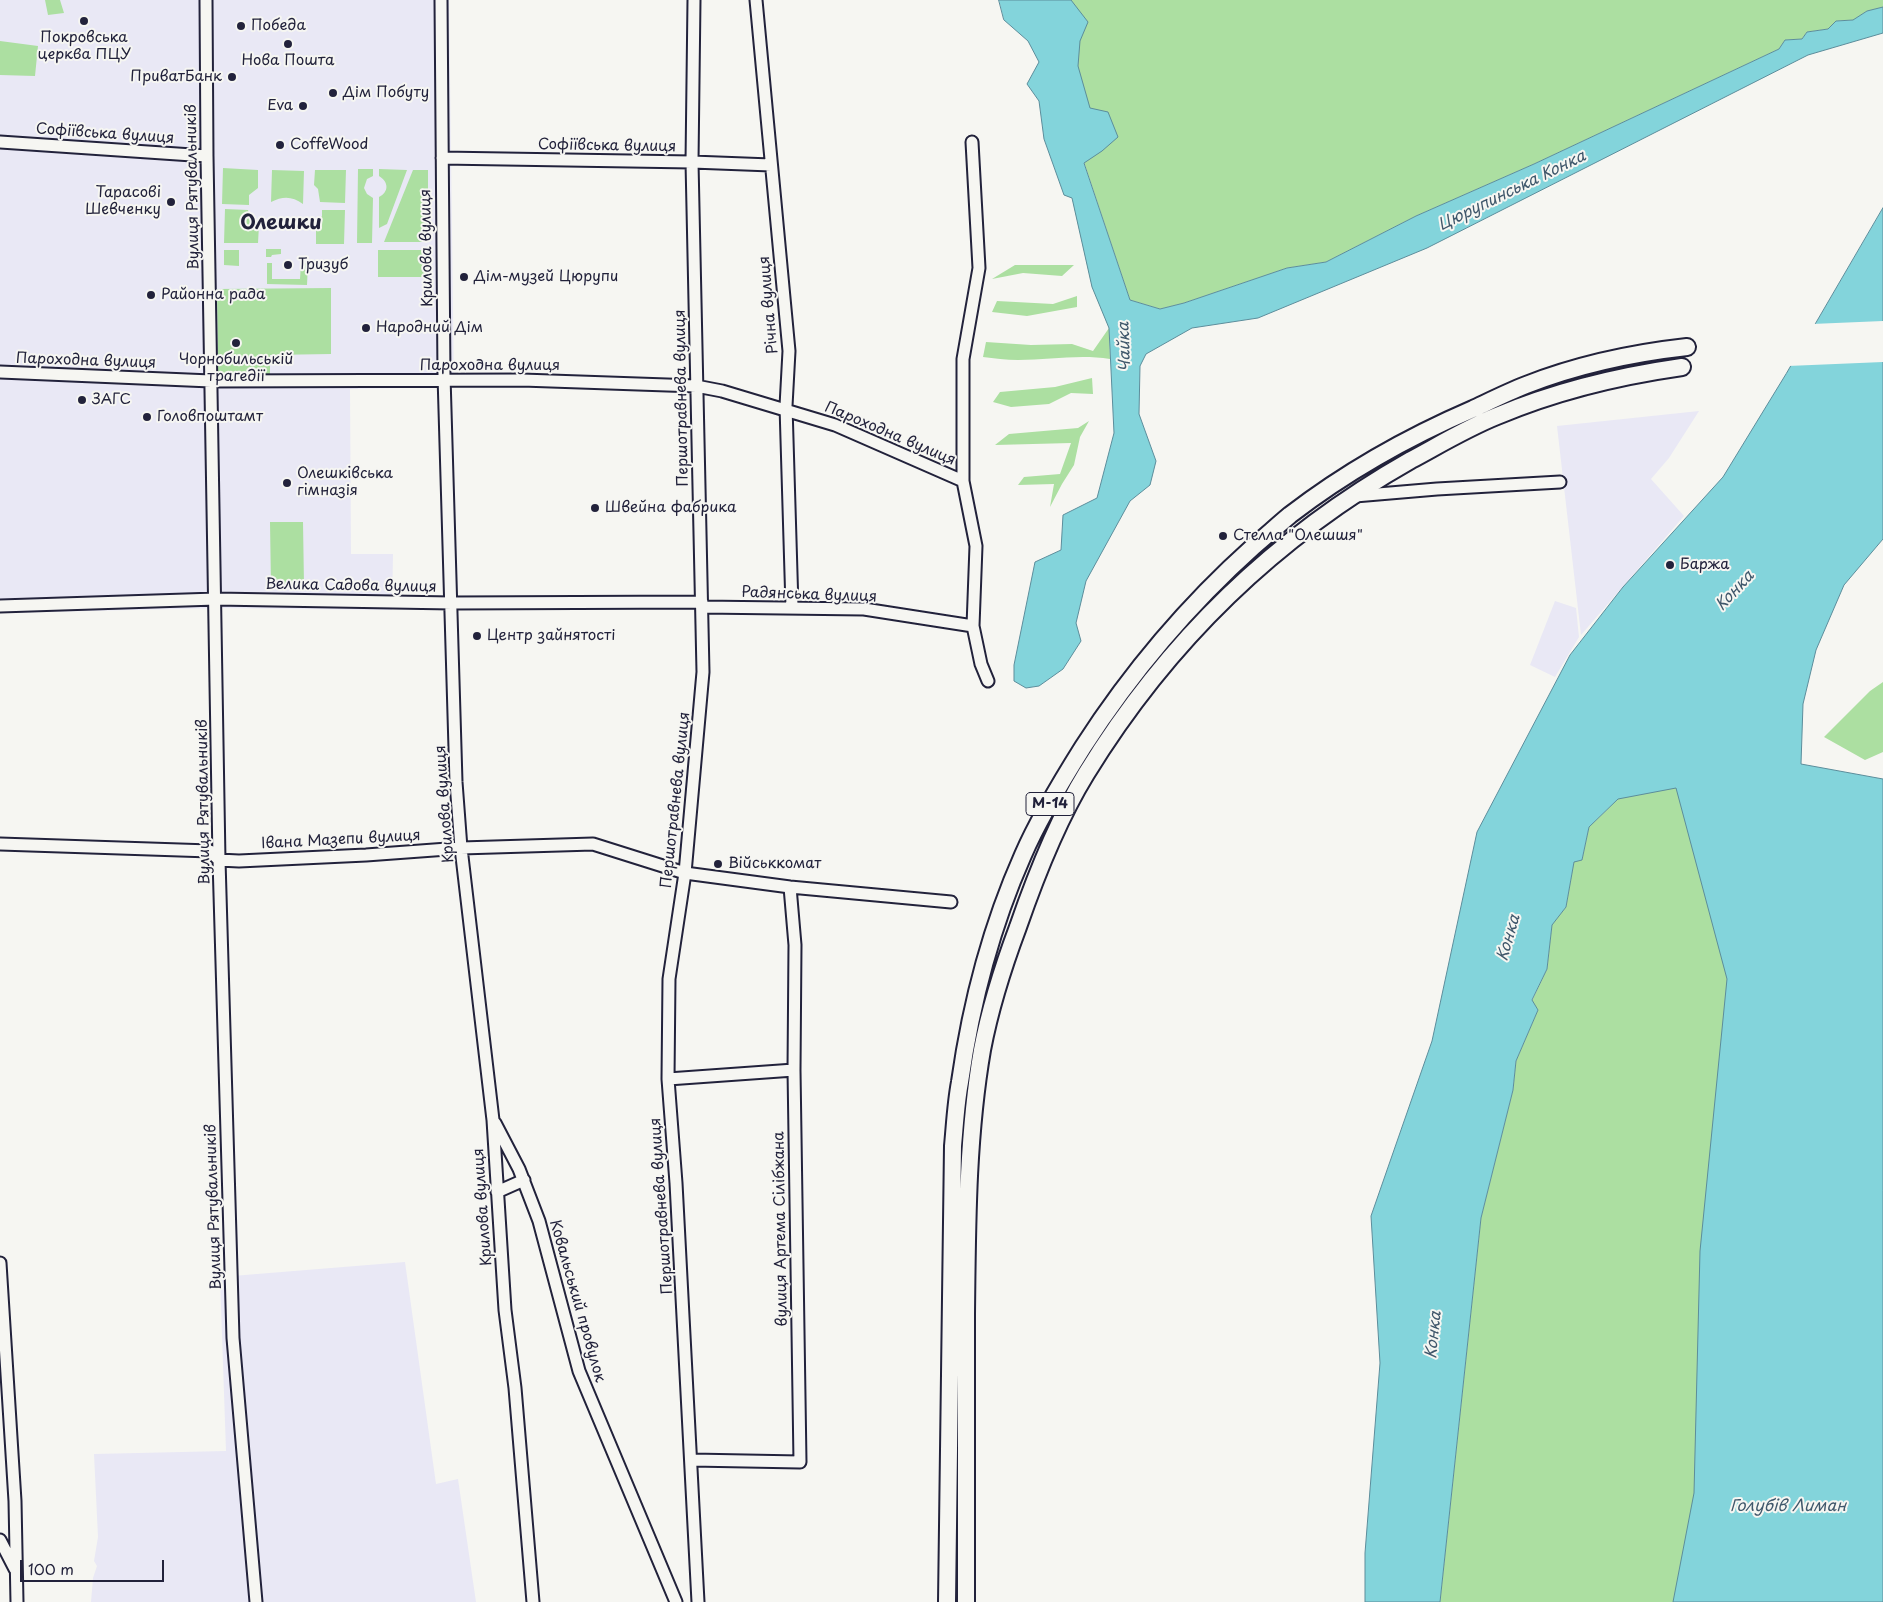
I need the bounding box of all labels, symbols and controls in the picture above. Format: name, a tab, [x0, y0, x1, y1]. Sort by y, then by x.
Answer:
marker: Покровська церква ПЦУ	[78, 15, 90, 27]
place label: Победа	[251, 17, 306, 35]
marker: Победа	[235, 20, 247, 32]
place label: Покровська церква ПЦУ	[37, 29, 131, 64]
marker: Нова Пошта	[282, 38, 294, 50]
place label: Нова Пошта	[242, 52, 334, 70]
place label: ПриватБанк	[130, 68, 222, 86]
marker: ПриватБанк	[226, 71, 238, 83]
place label: Дім Побуту	[343, 84, 429, 102]
marker: Дім Побуту	[327, 87, 339, 99]
place label: Eva	[267, 97, 293, 115]
marker: Eva	[297, 100, 309, 112]
street label: Вулиця Рятувальників	[183, 104, 203, 270]
street label: Софіївська вулиця	[35, 120, 175, 148]
place label: CoffeWood	[290, 136, 368, 154]
street label: Софіївська вулиця	[538, 136, 676, 156]
marker: CoffeWood	[274, 139, 286, 151]
water label: Цюрупинська Конка	[1435, 147, 1589, 235]
place label: Тарасові Шевченку	[85, 184, 161, 219]
street label: Крилова вулиця	[417, 189, 437, 307]
marker: Тарасові Шевченку	[165, 196, 177, 208]
district label: Олешки	[240, 211, 322, 235]
street label: Річна вулиця	[756, 255, 782, 355]
place label: Тризуб	[298, 256, 348, 274]
marker: Тризуб	[282, 259, 294, 271]
place label: Дім-музей Цюрупи	[474, 268, 618, 286]
marker: Дім-музей Цюрупи	[458, 271, 470, 283]
place label: Районна рада	[161, 286, 265, 304]
marker: Районна рада	[145, 289, 157, 301]
street label: Першотравнева вулиця	[671, 309, 693, 487]
place label: Народний Дім	[376, 319, 483, 337]
marker: Народний Дім	[360, 322, 372, 334]
water label: Чайка	[1115, 322, 1135, 372]
marker: Чорнобильській трагедії	[230, 337, 242, 349]
street label: Пароходна вулиця	[16, 350, 156, 372]
place label: Чорнобильській трагедії	[179, 351, 293, 386]
street label: Пароходна вулиця	[420, 357, 560, 375]
place label: ЗАГС	[92, 391, 131, 409]
marker: ЗАГС	[76, 394, 88, 406]
street label: Пароходна вулиця	[822, 398, 958, 470]
place label: Головпоштамт	[157, 408, 263, 426]
marker: Головпоштамт	[141, 411, 153, 423]
place label: Олешківська гімназія	[297, 465, 393, 500]
marker: Олешківська гімназія	[281, 477, 293, 489]
place label: Швейна фабрика	[605, 499, 736, 517]
marker: Швейна фабрика	[589, 502, 601, 514]
place label: Стелла "Олешшя"	[1233, 527, 1363, 545]
marker: Стелла "Олешшя"	[1217, 530, 1229, 542]
place label: Баржа	[1680, 556, 1729, 574]
marker: Баржа	[1664, 559, 1676, 571]
water label: Конка	[1712, 567, 1758, 615]
street label: Велика Садова вулиця	[265, 576, 437, 596]
street label: Радянська вулиця	[741, 584, 877, 606]
place label: Центр зайнятості	[487, 627, 616, 645]
marker: Центр зайнятості	[471, 630, 483, 642]
street label: Першотравнева вулиця	[658, 711, 694, 889]
street label: Вулиця Рятувальників	[194, 719, 214, 885]
street label: Крилова вулиця	[432, 745, 458, 863]
road number: М-14	[1026, 792, 1074, 816]
street label: Івана Мазепи вулиця	[261, 827, 421, 853]
place label: Військкомат	[728, 855, 821, 873]
marker: Військкомат	[712, 858, 724, 870]
water label: Конка	[1493, 912, 1525, 964]
street label: Першотравнева вулиця	[647, 1117, 677, 1295]
street label: Вулиця Рятувальників	[202, 1124, 226, 1290]
street label: вулиця Артема Сілібжана	[770, 1131, 792, 1327]
street label: Крилова вулиця	[470, 1148, 496, 1266]
street label: Ковальський провулок	[545, 1218, 609, 1384]
water label: Конка	[1422, 1310, 1446, 1360]
water label: Голубів Лиман	[1730, 1497, 1846, 1517]
scale bar	[22, 1550, 166, 1582]
text: 100 m	[28, 1557, 74, 1580]

